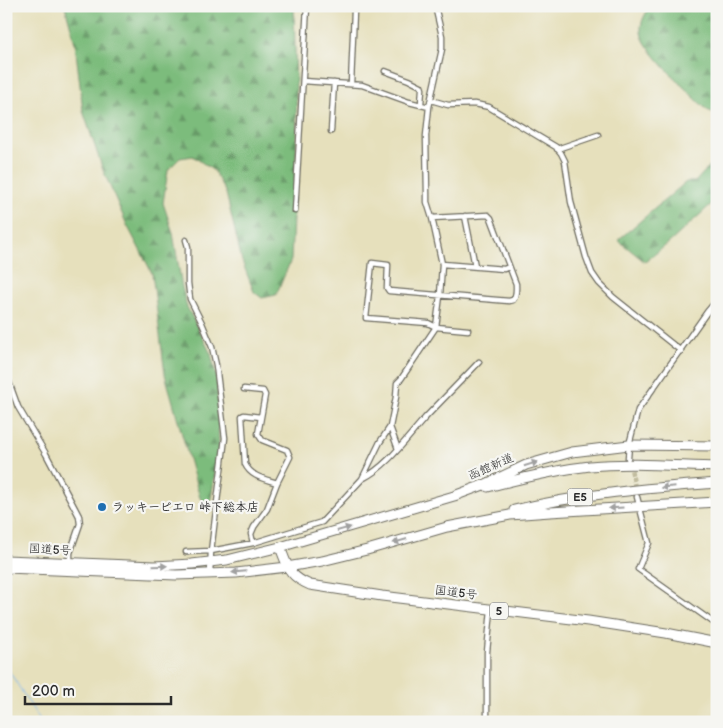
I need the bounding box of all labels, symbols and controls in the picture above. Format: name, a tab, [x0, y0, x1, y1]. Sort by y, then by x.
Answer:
street label: 函館新道	[466, 450, 516, 484]
one-way arrow	[524, 459, 539, 467]
one-way arrow	[660, 483, 676, 491]
road number: E5	[568, 488, 592, 506]
place label: ラッキーピエロ 峠下総本店	[112, 500, 259, 515]
marker: ラッキーピエロ 峠下総本店	[96, 501, 108, 513]
one-way arrow	[607, 504, 623, 512]
one-way arrow	[337, 524, 352, 532]
one-way arrow	[392, 537, 407, 545]
street label: 国道5号	[28, 541, 72, 559]
one-way arrow	[152, 562, 168, 570]
one-way arrow	[230, 569, 246, 577]
street label: 国道5号	[434, 583, 478, 603]
road number: 5	[490, 602, 508, 620]
scale bar	[25, 673, 171, 705]
text: 200 m	[32, 682, 75, 701]

